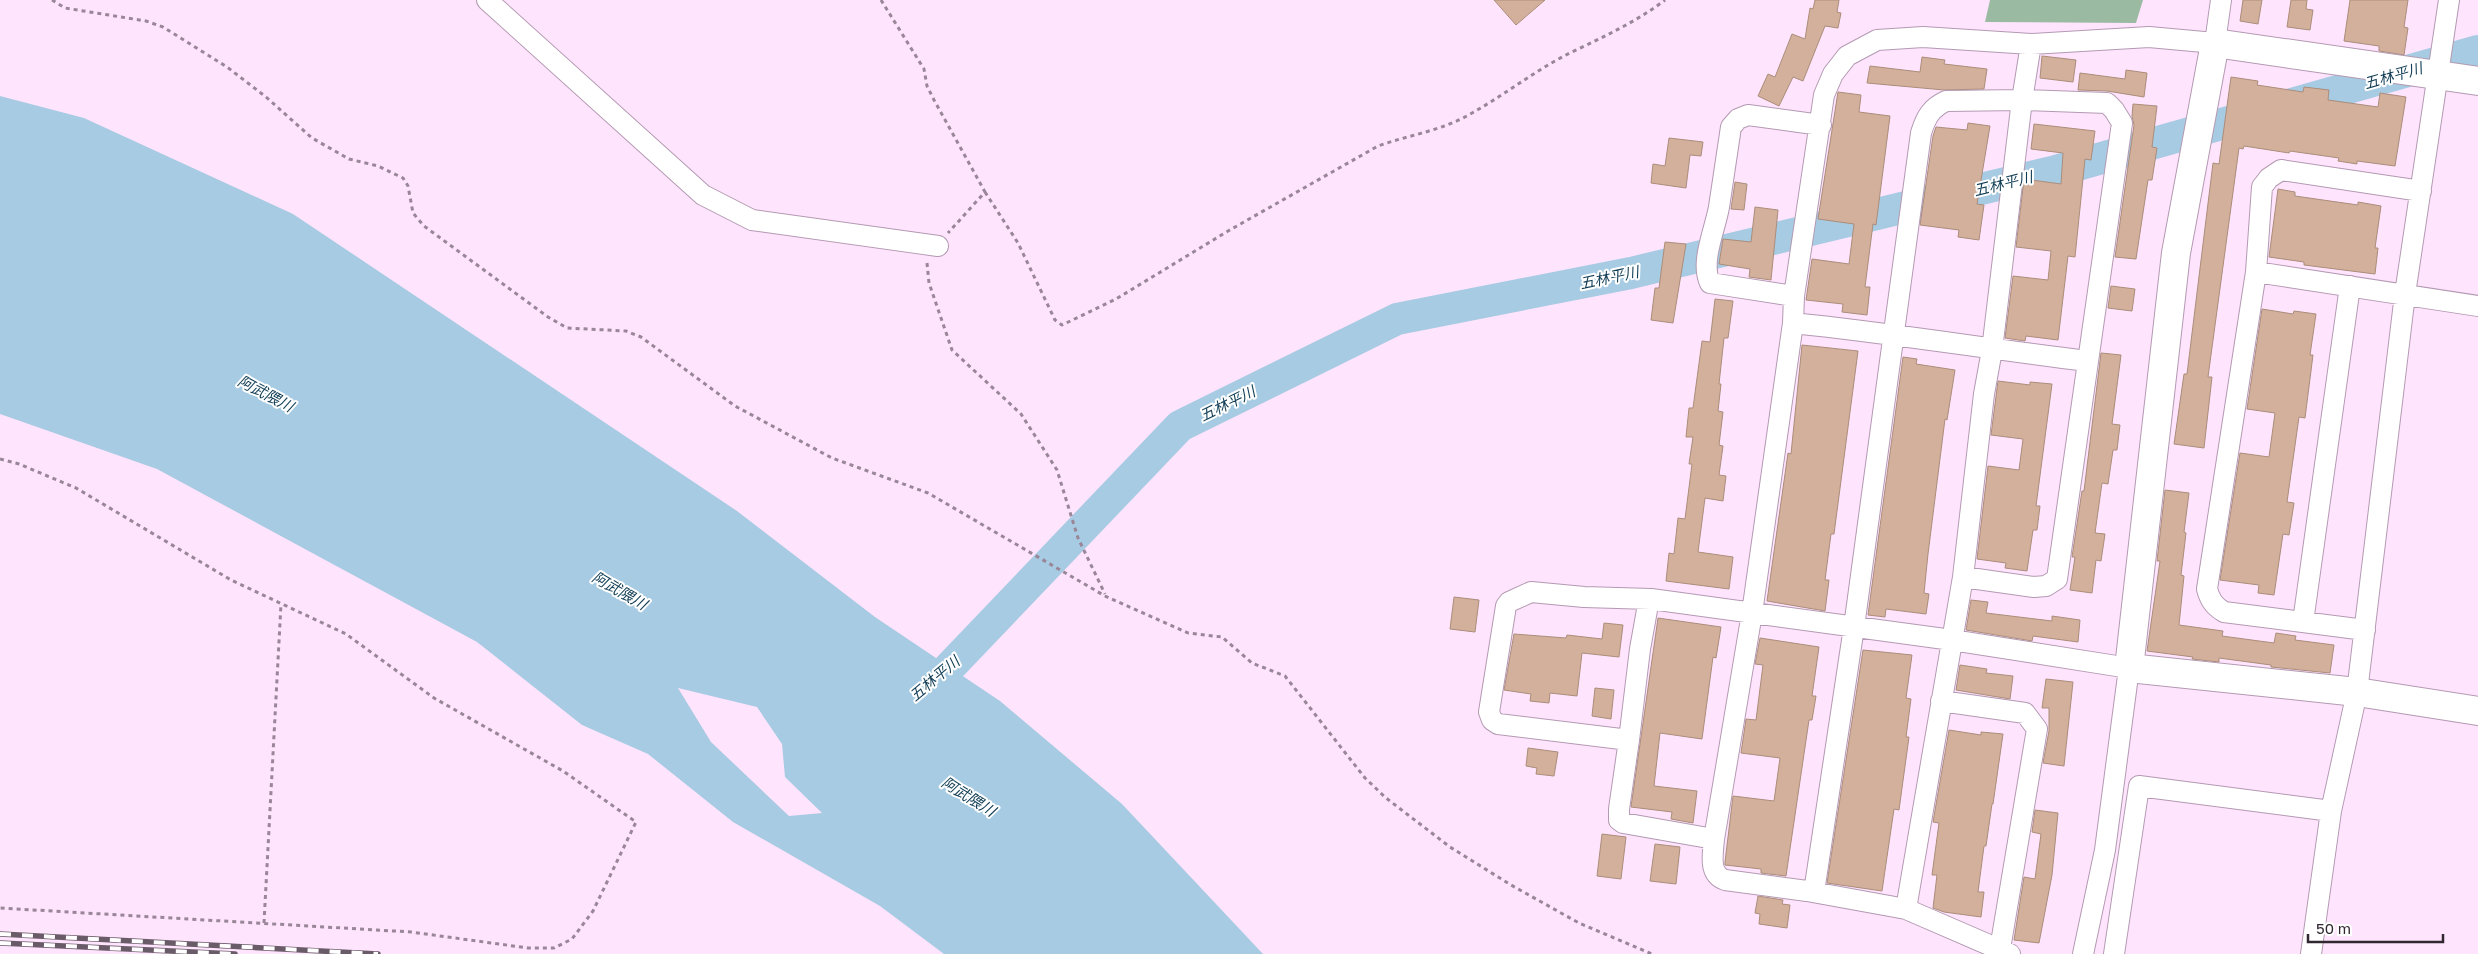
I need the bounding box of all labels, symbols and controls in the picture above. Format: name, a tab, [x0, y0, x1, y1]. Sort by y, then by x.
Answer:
water label: 五林平川	[2362, 58, 2426, 92]
water label: 五林平川	[1972, 167, 2036, 199]
water label: 五林平川	[1578, 262, 1642, 292]
water label: 阿武隈川	[235, 371, 298, 416]
water label: 五林平川	[1196, 381, 1260, 424]
water label: 阿武隈川	[590, 567, 652, 614]
water label: 五林平川	[905, 651, 964, 704]
water label: 阿武隈川	[939, 772, 1001, 821]
scale bar	[2308, 912, 2443, 944]
text: 50 m	[2316, 919, 2351, 937]

